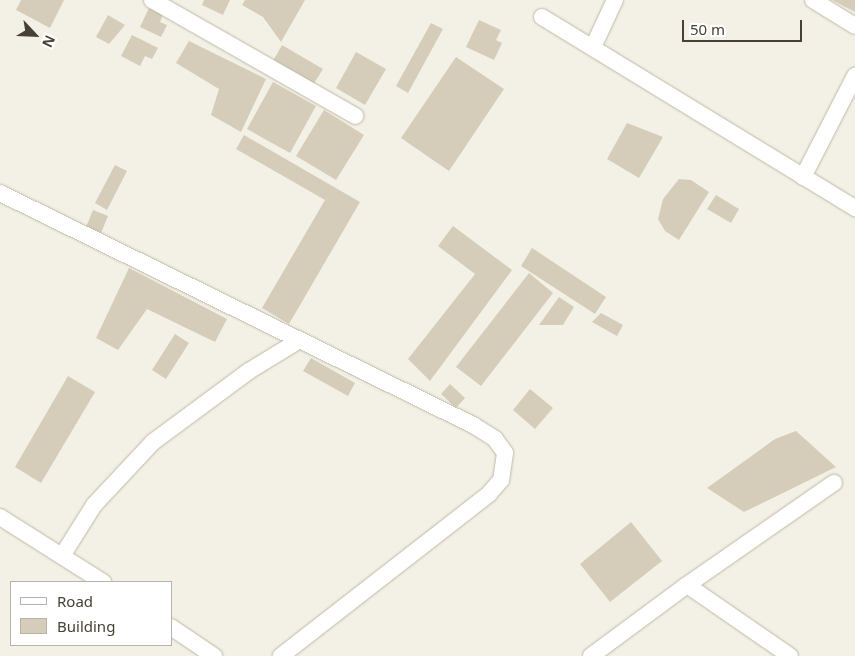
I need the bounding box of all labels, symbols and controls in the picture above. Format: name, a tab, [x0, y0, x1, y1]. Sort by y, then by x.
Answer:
north arrow	[10, 10, 60, 60]
scale bar	[685, 10, 805, 42]
text: 50 m	[690, 19, 725, 39]
text: N	[38, 32, 60, 51]
legend	[10, 581, 172, 646]
text: Road	[57, 591, 93, 611]
text: Building	[57, 616, 115, 636]

